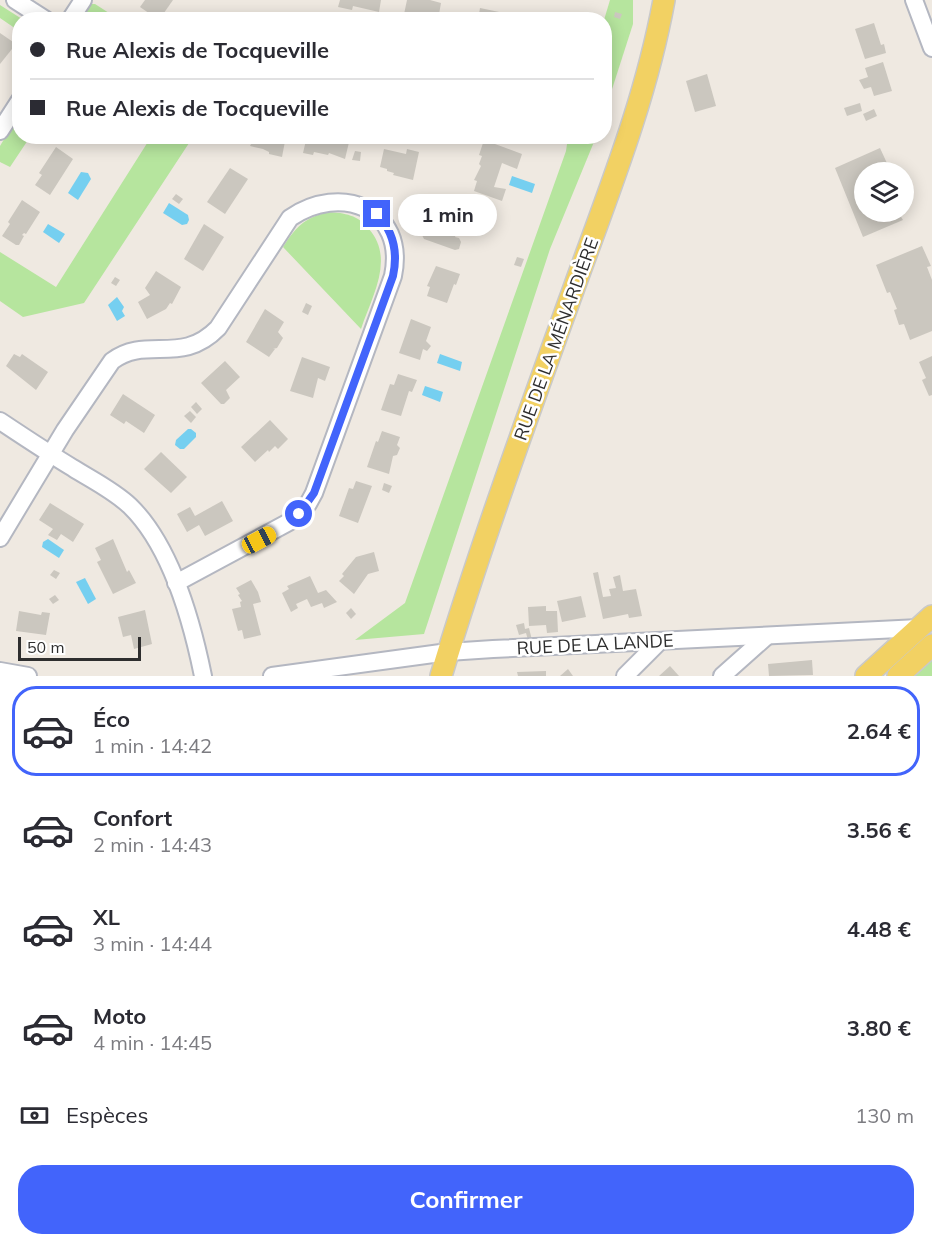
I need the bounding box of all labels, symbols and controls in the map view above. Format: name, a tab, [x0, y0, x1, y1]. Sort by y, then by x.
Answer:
text: Rue Alexis de Tocqueville	[66, 36, 329, 64]
text: Rue Alexis de Tocqueville	[66, 94, 329, 122]
map controls	[854, 162, 914, 222]
button: layers	[854, 162, 914, 222]
callout: 1 min	[398, 193, 497, 235]
route end	[363, 200, 390, 227]
text: 1 min	[421, 202, 474, 227]
street label: RUE DE LA MÉNARDIÈRE	[509, 235, 603, 443]
route start	[285, 500, 312, 527]
car	[239, 524, 279, 556]
street label: RUE DE LA LANDE	[516, 628, 674, 660]
scale bar	[18, 634, 141, 662]
text: 50 m	[27, 637, 64, 657]
icon: car	[21, 704, 75, 758]
text: Éco	[93, 705, 130, 733]
text: 2.64 €	[847, 717, 911, 745]
text: 1 min · 14:42	[93, 733, 212, 758]
icon: car	[21, 803, 75, 857]
text: Confort	[93, 804, 172, 832]
text: 3.56 €	[847, 816, 911, 844]
text: 2 min · 14:43	[93, 832, 212, 857]
icon: car	[21, 902, 75, 956]
text: XL	[93, 903, 120, 931]
text: 4.48 €	[847, 915, 911, 943]
text: 3 min · 14:44	[93, 931, 212, 956]
icon: car	[21, 1001, 75, 1055]
text: Moto	[93, 1002, 146, 1030]
text: 3.80 €	[847, 1014, 911, 1042]
text: 4 min · 14:45	[93, 1030, 212, 1055]
icon: cash	[18, 1099, 51, 1132]
text: Espèces	[66, 1101, 148, 1129]
text: 130 m	[855, 1103, 914, 1128]
button: Confirmer	[18, 1165, 914, 1234]

